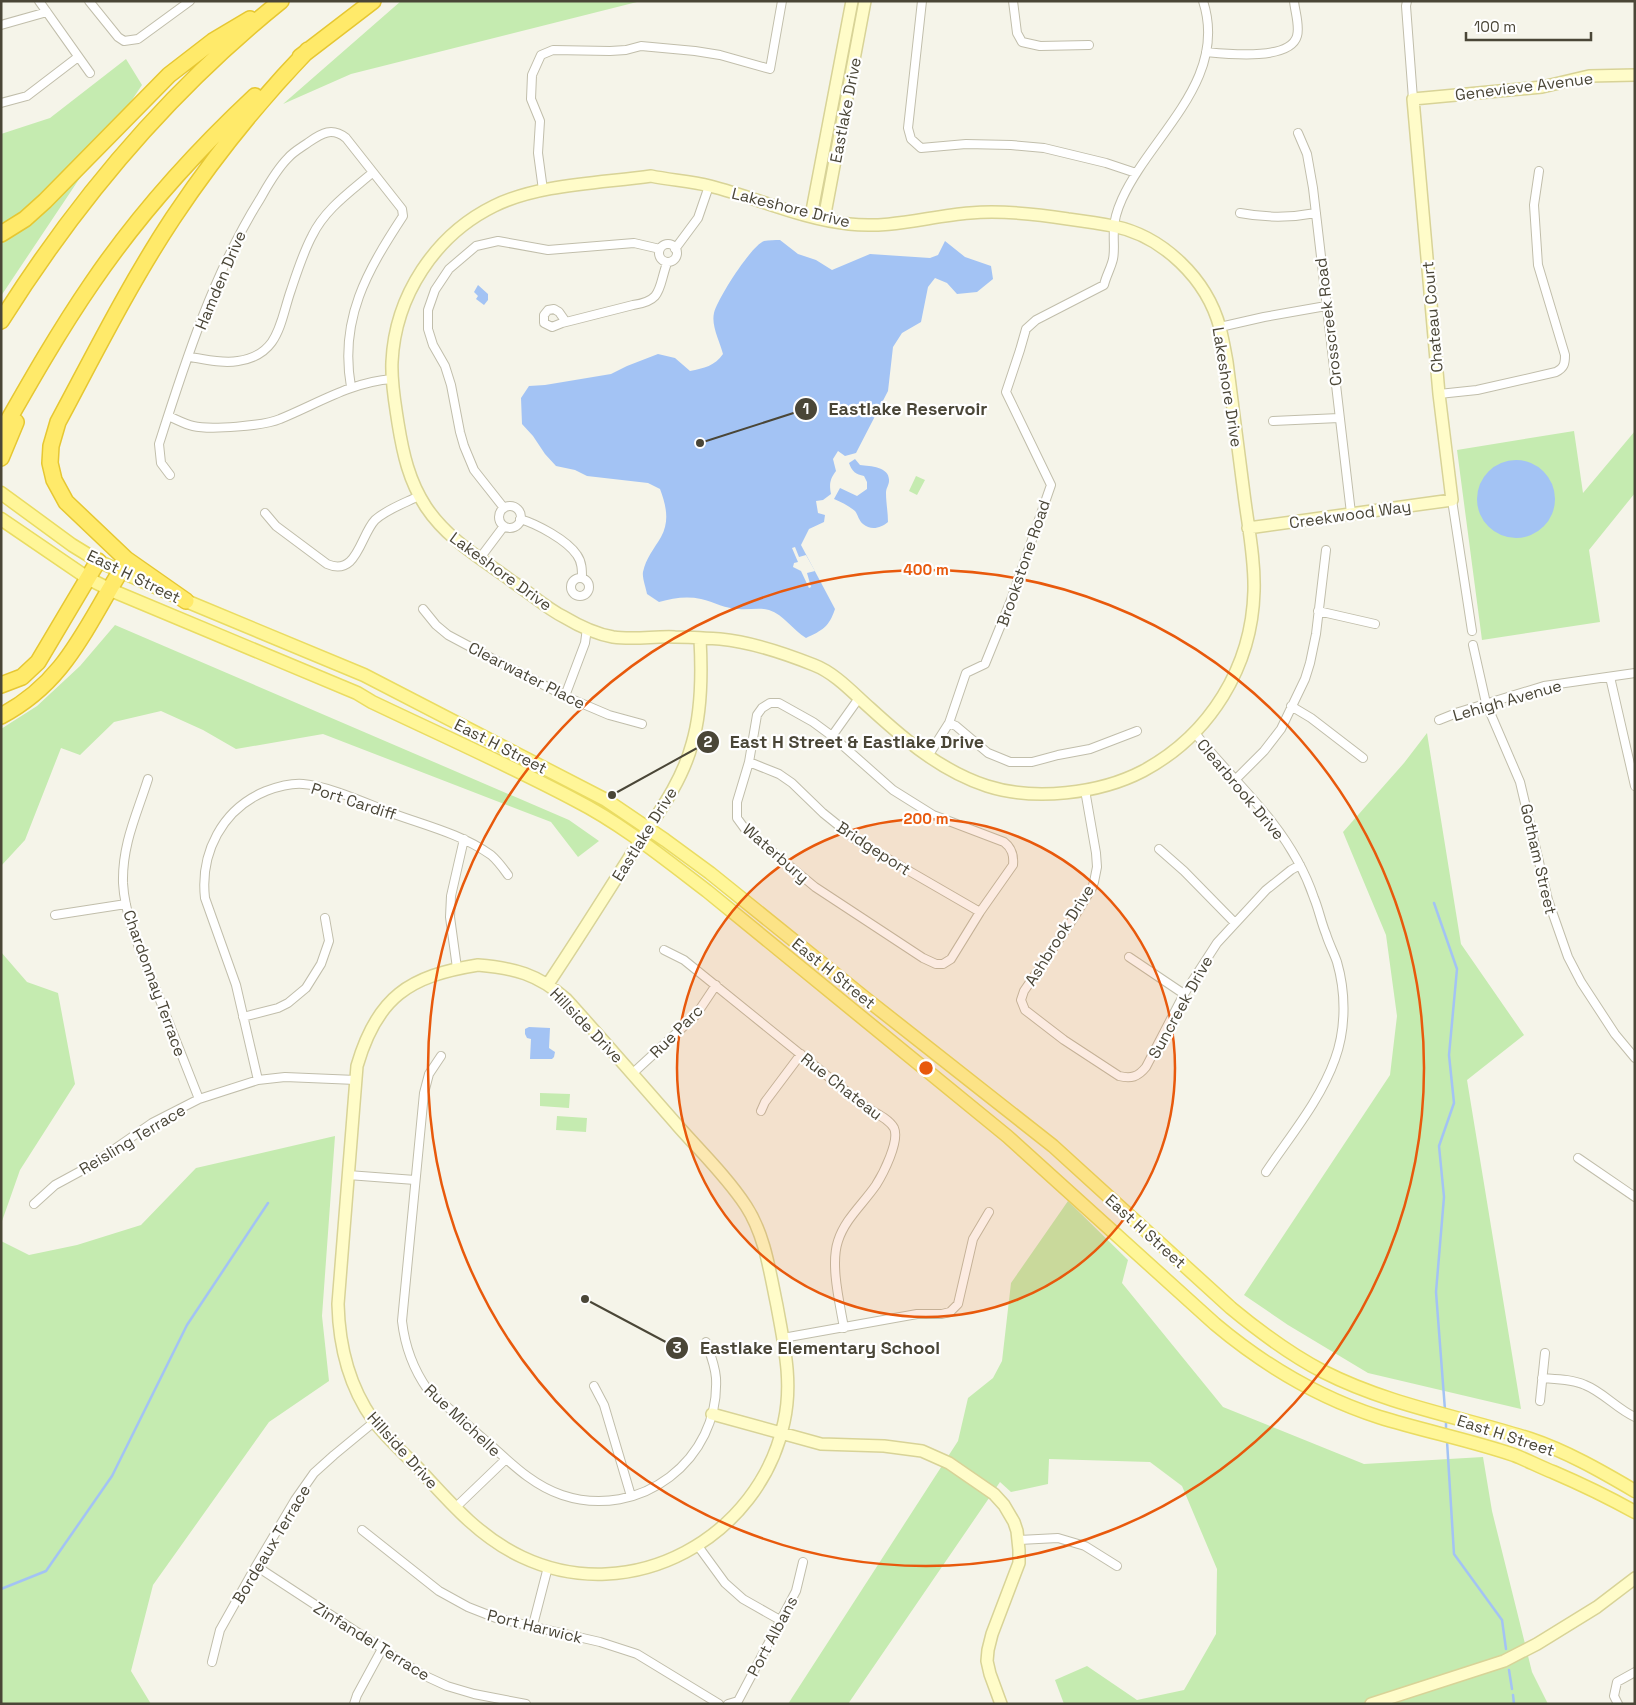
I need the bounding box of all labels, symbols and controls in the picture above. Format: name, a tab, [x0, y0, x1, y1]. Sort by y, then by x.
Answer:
scale bar	[1466, 10, 1591, 42]
text: 100 m	[1474, 17, 1516, 36]
street label: Eastlake Drive	[825, 56, 866, 165]
street label: Genevieve Avenue	[1454, 68, 1594, 105]
street label: Lakeshore Drive	[729, 183, 852, 232]
street label: Hamden Drive	[190, 228, 251, 333]
street label: Crosscreek Road	[1310, 257, 1347, 387]
street label: Chateau Court	[1417, 260, 1448, 373]
street label: Lakeshore Drive	[1208, 325, 1247, 449]
callout: Eastlake Reservoir	[794, 392, 997, 425]
text: Eastlake Reservoir	[829, 397, 987, 420]
text: 1	[803, 399, 809, 418]
street label: Creekwood Way	[1288, 496, 1412, 533]
street label: Brookstone Road	[992, 497, 1055, 629]
street label: Lakeshore Drive	[445, 527, 556, 616]
street label: East H Street	[84, 545, 184, 608]
text: 400 m	[903, 560, 949, 579]
street label: Clearwater Place	[465, 637, 589, 714]
street label: Lehigh Avenue	[1450, 675, 1564, 726]
street label: East H Street	[451, 714, 551, 779]
callout: East H Street & Eastlake Drive	[695, 725, 995, 758]
text: East H Street & Eastlake Drive	[730, 730, 984, 753]
text: 2	[704, 732, 713, 751]
street label: Clearbrook Drive	[1192, 734, 1289, 844]
street label: Port Cardiff	[309, 778, 399, 825]
street label: Eastlake Drive	[607, 783, 682, 885]
street label: Gotham Street	[1516, 802, 1561, 917]
text: 200 m	[904, 809, 948, 828]
street label: Bridgeport	[833, 817, 915, 880]
street label: Waterbury	[738, 819, 813, 888]
street label: Ashbrook Drive	[1020, 881, 1099, 990]
street label: Chardonnay Terrace	[118, 907, 191, 1059]
street label: East H Street	[788, 933, 880, 1013]
street label: Suncreek Drive	[1143, 952, 1217, 1063]
street label: Hillside Drive	[545, 983, 628, 1067]
street label: Rue Parc	[645, 1000, 708, 1063]
street label: Rue Chateau	[797, 1048, 887, 1125]
centre of rings	[917, 1059, 935, 1077]
street label: Reisling Terrace	[75, 1099, 189, 1179]
street label: East H Street	[1101, 1190, 1190, 1273]
callout: Eastlake Elementary School	[664, 1331, 950, 1364]
text: Eastlake Elementary School	[700, 1336, 940, 1359]
text: 3	[672, 1338, 682, 1357]
street label: Rue Michelle	[420, 1379, 505, 1461]
street label: Hillside Drive	[362, 1407, 443, 1493]
street label: East H Street	[1454, 1410, 1557, 1461]
street label: Bordeaux Terrace	[228, 1481, 315, 1608]
street label: Port Albans	[742, 1592, 802, 1680]
street label: Zinfandel Terrace	[310, 1597, 434, 1686]
street label: Port Harwick	[485, 1605, 585, 1649]

